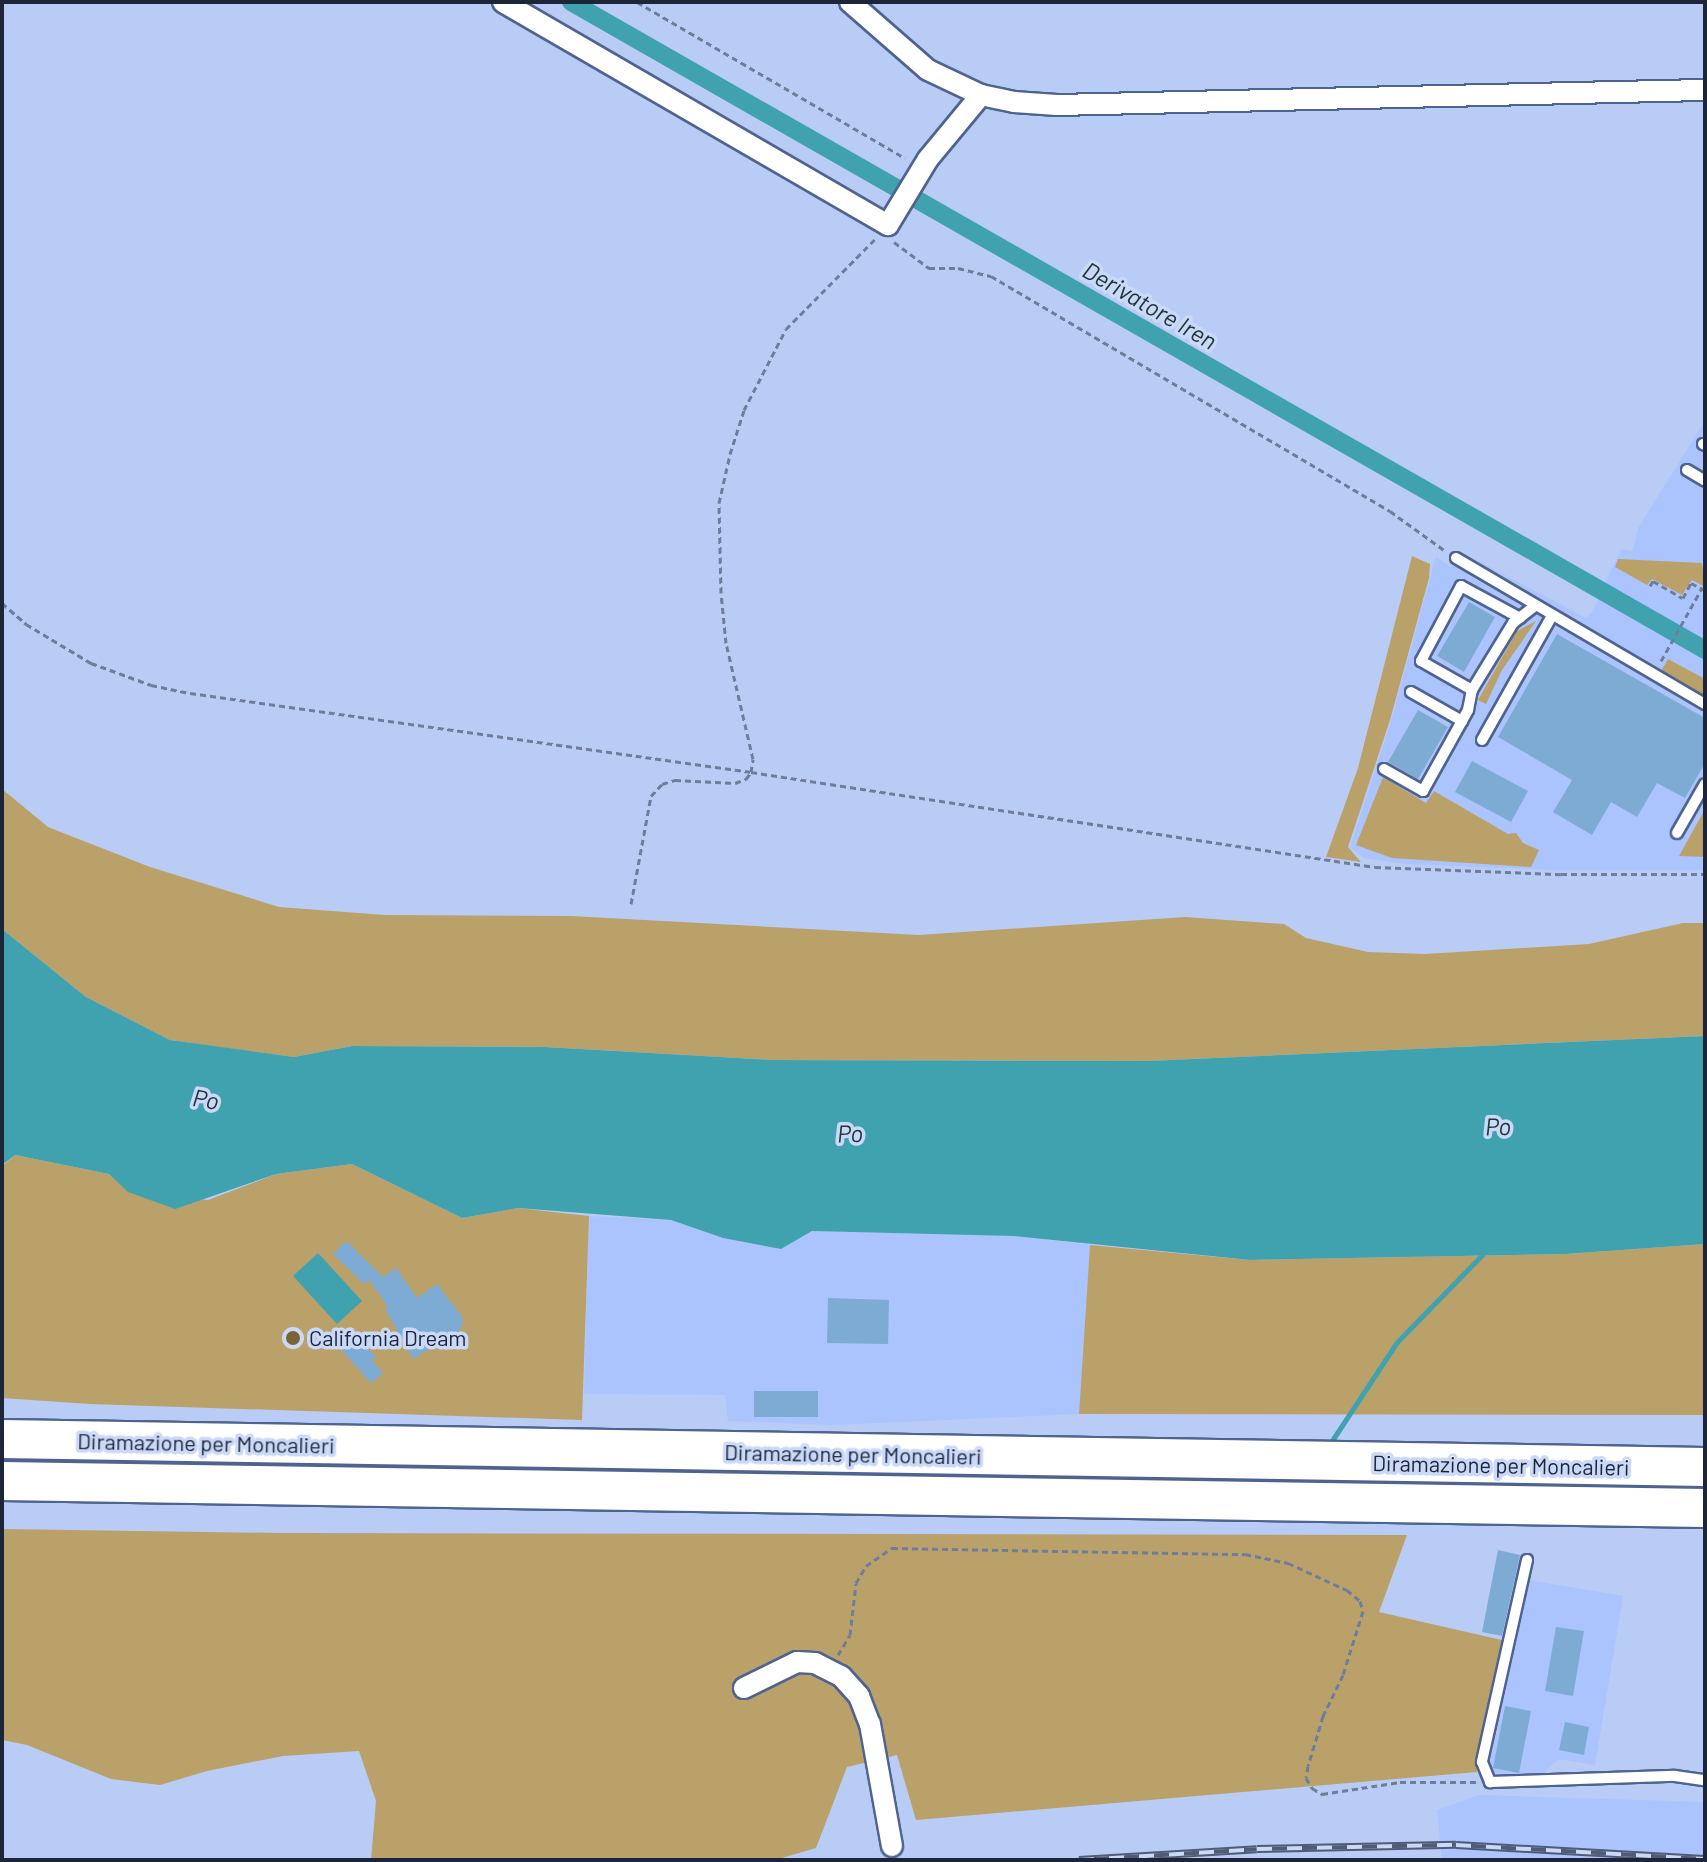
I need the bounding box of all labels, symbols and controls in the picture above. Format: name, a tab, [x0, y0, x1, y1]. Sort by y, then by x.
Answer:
water label: Derivatore Iren	[1078, 255, 1222, 355]
water label: Po	[191, 1083, 221, 1115]
water label: Po	[1485, 1111, 1511, 1141]
water label: Po	[837, 1118, 863, 1148]
place label: California Dream	[309, 1325, 467, 1351]
marker: California Dream	[284, 1329, 302, 1347]
street label: Diramazione per Moncalieri	[77, 1428, 335, 1458]
street label: Diramazione per Moncalieri	[724, 1439, 982, 1469]
street label: Diramazione per Moncalieri	[1372, 1450, 1630, 1480]

